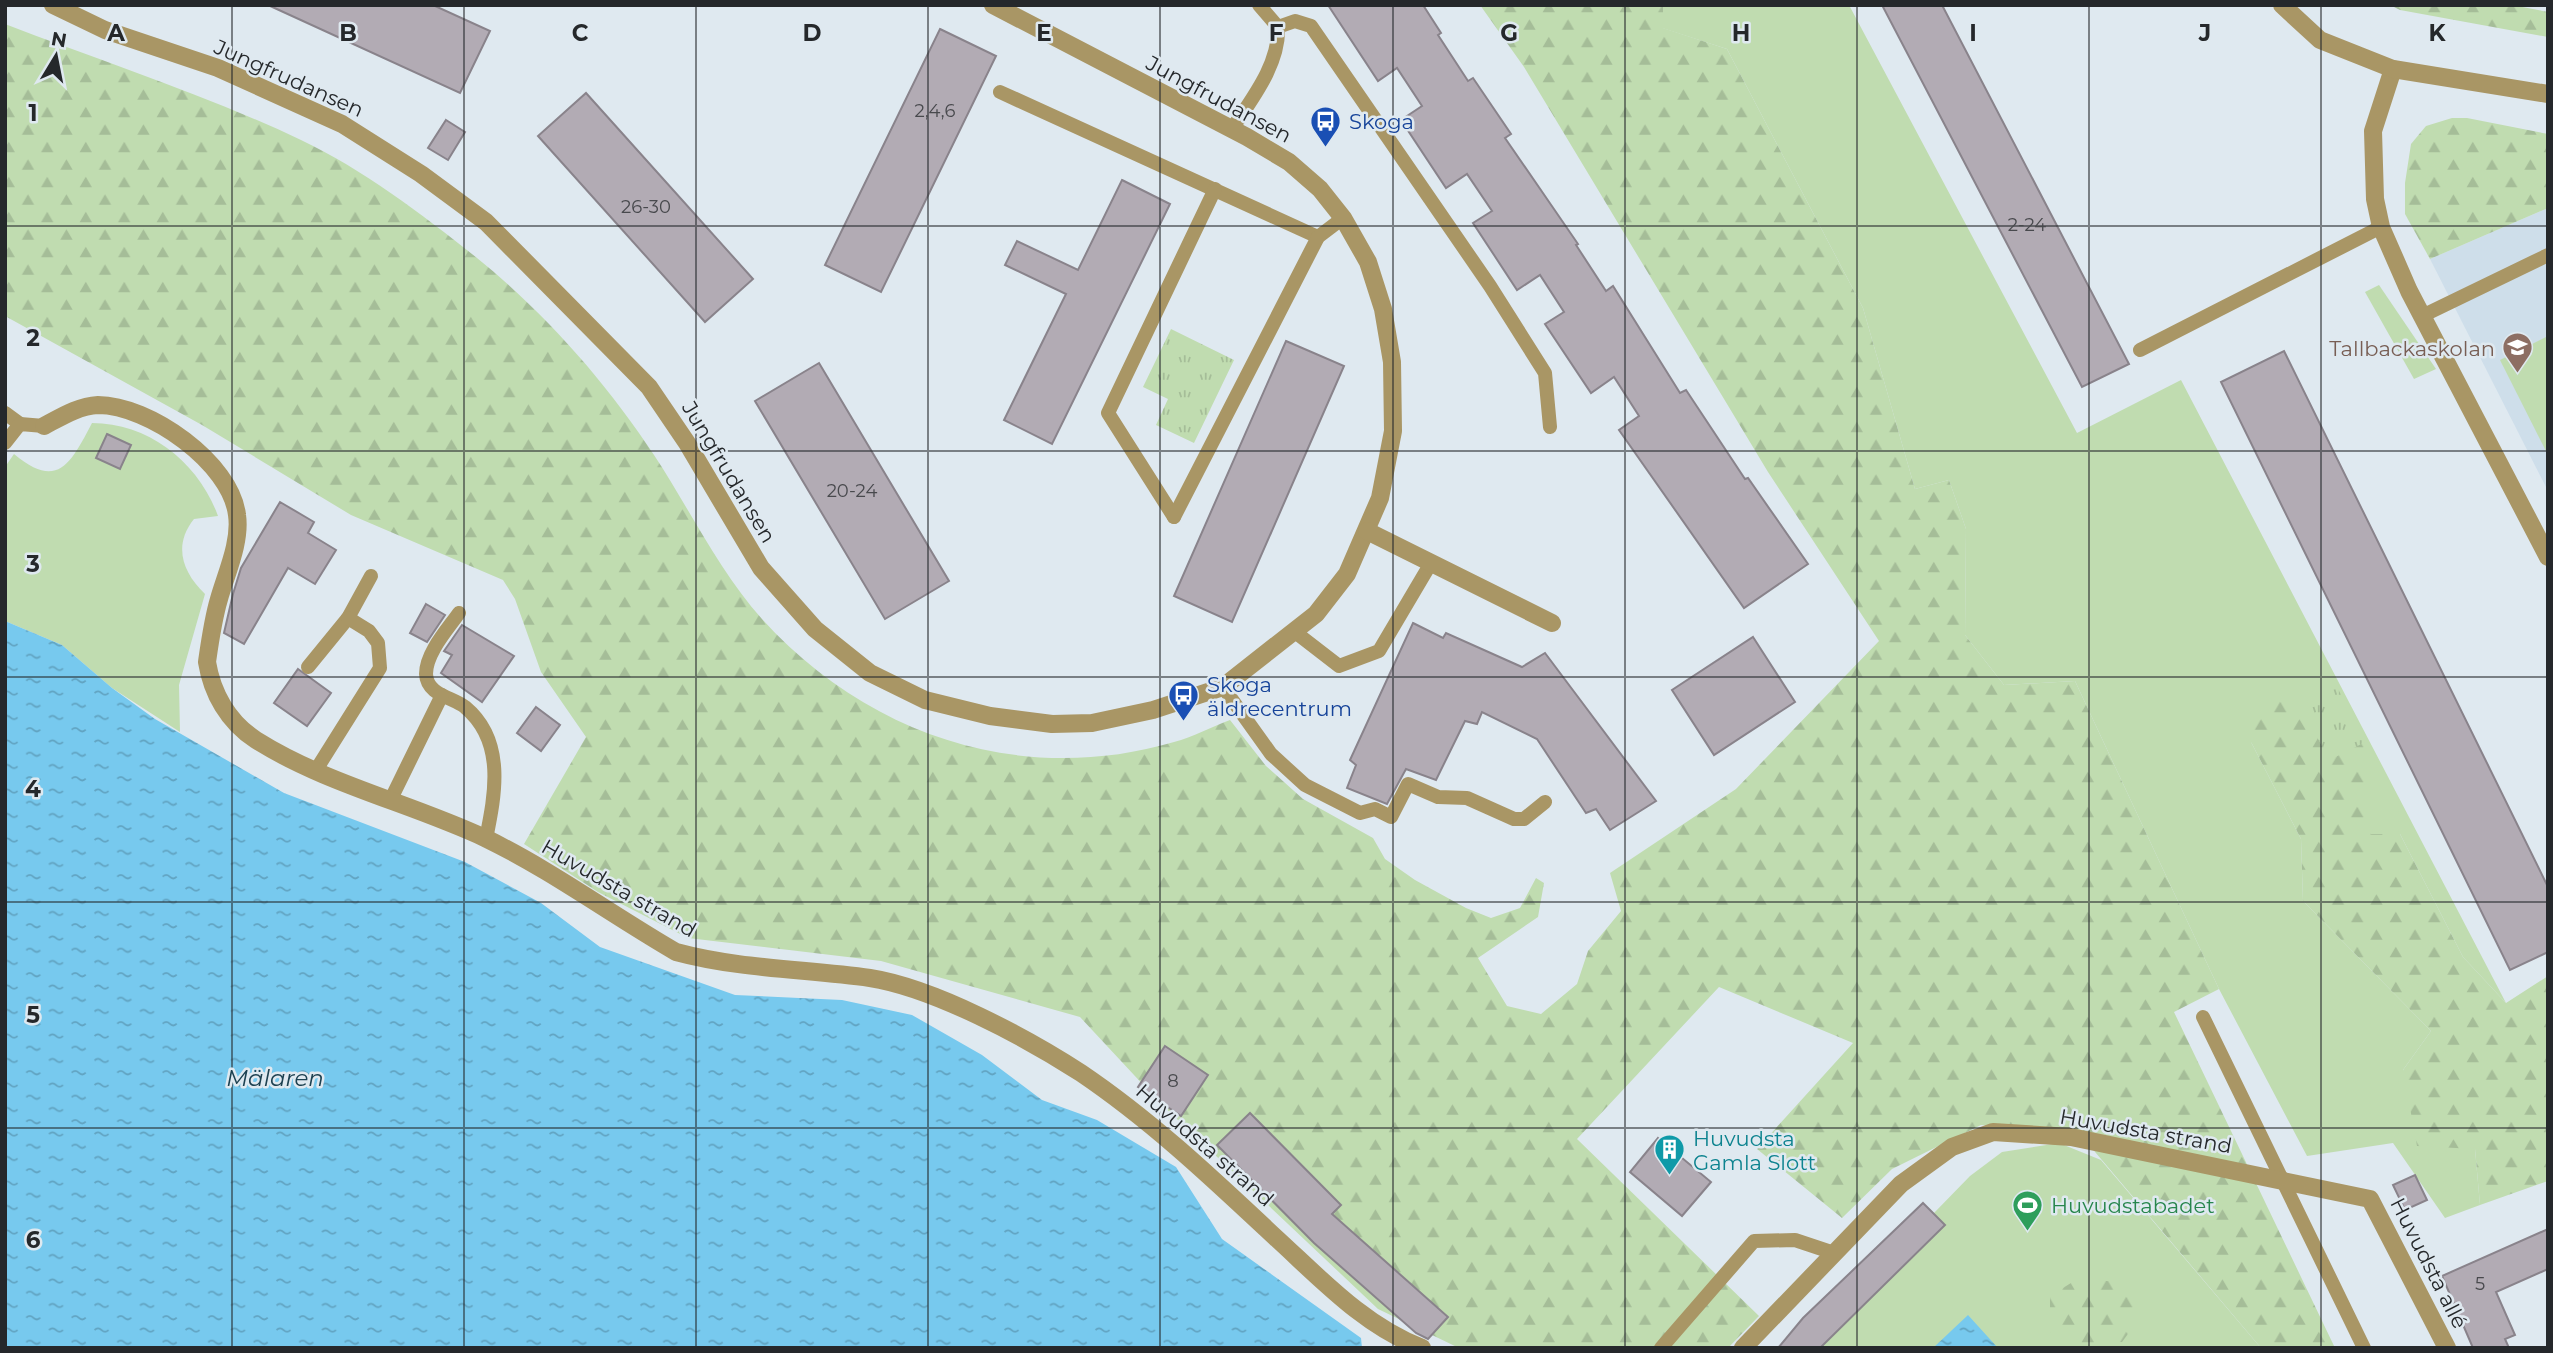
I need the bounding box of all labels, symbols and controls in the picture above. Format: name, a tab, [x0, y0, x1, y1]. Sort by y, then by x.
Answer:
text: A	[106, 19, 125, 47]
text: B	[339, 19, 357, 47]
text: C	[572, 19, 589, 47]
text: D	[803, 19, 822, 47]
text: E	[1036, 19, 1052, 47]
text: F	[1269, 19, 1284, 47]
text: G	[1500, 19, 1518, 47]
text: H	[1732, 19, 1750, 47]
text: I	[1969, 19, 1977, 47]
text: J	[2198, 19, 2211, 47]
text: K	[2428, 19, 2446, 47]
north arrow	[21, 21, 91, 91]
text: N	[49, 27, 68, 52]
street label: Jungfrudansen	[210, 33, 368, 122]
street label: Jungfrudansen	[1141, 50, 1296, 148]
text: 1	[28, 99, 38, 127]
house number: 2,4,6	[915, 100, 955, 122]
bus stop icon: Skoga	[1309, 104, 1343, 148]
place label: Skoga	[1349, 109, 1414, 134]
house number: 26-30	[621, 196, 671, 218]
house number: 2-24	[2008, 214, 2046, 236]
text: 2	[26, 324, 40, 352]
school or university icon: Tallbackaskolan	[2501, 331, 2535, 375]
place label: Tallbackaskolan	[2329, 336, 2495, 361]
street label: Jungfrudansen	[676, 396, 781, 547]
house number: 20-24	[827, 480, 877, 502]
text: 3	[25, 550, 40, 578]
place label: Skoga äldrecentrum	[1207, 672, 1352, 721]
bus stop icon: Skoga äldrecentrum	[1167, 679, 1201, 723]
text: 4	[25, 775, 41, 803]
street label: Huvudsta strand	[537, 834, 701, 942]
text: 5	[26, 1001, 40, 1029]
water label: Mälaren	[226, 1064, 324, 1092]
house number: 8	[1167, 1070, 1179, 1092]
street label: Huvudsta strand	[1131, 1078, 1279, 1212]
street label: Huvudsta strand	[2058, 1104, 2234, 1158]
place label: Huvudsta Gamla Slott	[1693, 1126, 1816, 1175]
building icon: Huvudsta Gamla Slott	[1653, 1133, 1687, 1177]
sports icon: Huvudstabadet	[2011, 1188, 2045, 1232]
place label: Huvudstabadet	[2051, 1193, 2215, 1218]
street label: Huvudsta allé	[2385, 1193, 2473, 1333]
text: 6	[26, 1226, 41, 1254]
house number: 5	[2475, 1273, 2485, 1295]

